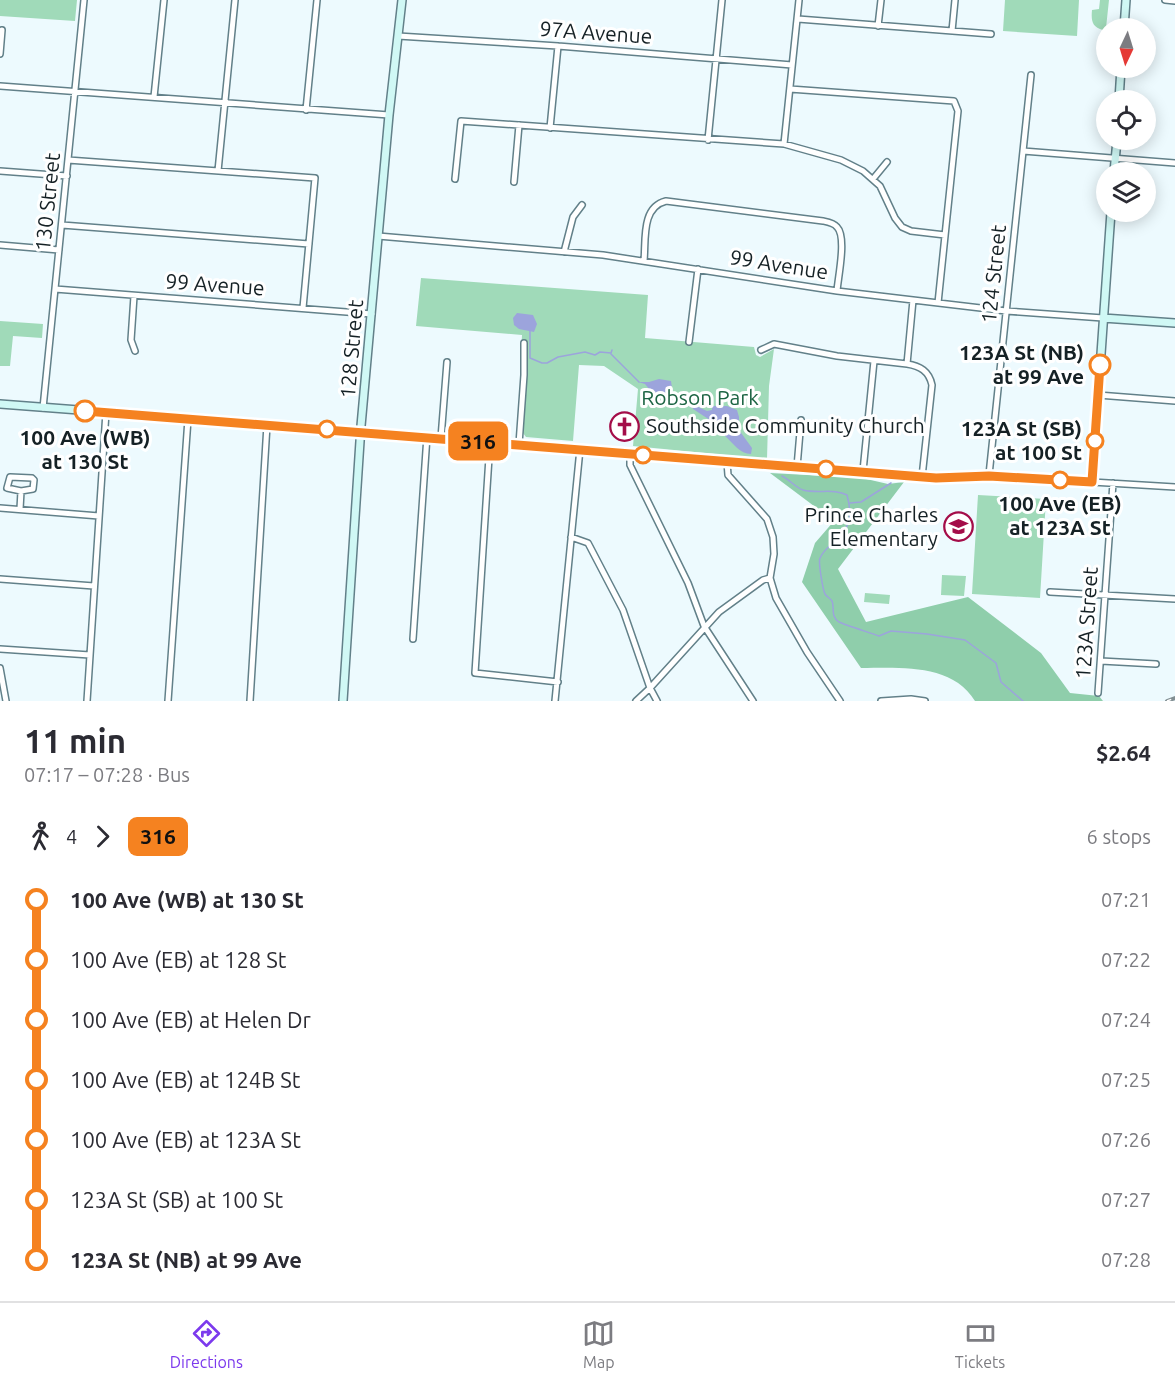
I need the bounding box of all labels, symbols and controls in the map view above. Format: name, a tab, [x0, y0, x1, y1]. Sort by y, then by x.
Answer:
street label: 97A Avenue	[539, 16, 653, 48]
north arrow	[1096, 18, 1156, 78]
map controls	[1096, 18, 1156, 222]
button: locate	[1096, 90, 1156, 150]
street label: 130 Street	[30, 151, 64, 252]
button: layers	[1096, 162, 1156, 222]
street label: 124 Street	[976, 223, 1010, 324]
street label: 99 Avenue	[728, 244, 830, 284]
street label: 99 Avenue	[165, 269, 265, 299]
street label: 128 Street	[335, 299, 367, 399]
place label: 123A St (NB) at 99 Ave	[959, 340, 1084, 388]
marker: 123A St (NB) at 99 Ave	[1089, 354, 1111, 376]
park label: Robson Park	[641, 385, 759, 409]
marker: 100 Ave (WB) at 130 St	[74, 400, 96, 422]
church icon: Southside Community Church	[609, 410, 641, 442]
place label: Southside Community Church	[646, 413, 925, 437]
place label: 123A St (SB) at 100 St	[961, 416, 1082, 464]
unlabelled marker	[318, 420, 336, 438]
line badge: 316	[444, 422, 512, 460]
place label: 100 Ave (WB) at 130 St	[19, 425, 151, 473]
text: 316	[460, 429, 496, 453]
marker: 123A St (SB) at 100 St	[1086, 432, 1104, 450]
unlabelled marker	[634, 446, 652, 464]
unlabelled marker	[817, 460, 835, 478]
marker: 100 Ave (EB) at 123A St	[1051, 471, 1069, 489]
place label: 100 Ave (EB) at 123A St	[998, 491, 1122, 539]
place label: Prince Charles Elementary	[804, 502, 938, 550]
school or university icon: Prince Charles Elementary	[943, 511, 975, 543]
street label: 123A Street	[1070, 566, 1102, 680]
text: 11 min	[24, 722, 126, 759]
text: $2.64	[1096, 740, 1151, 765]
text: 07:17 – 07:28 · Bus	[24, 763, 190, 786]
icon: walk	[24, 820, 57, 853]
icon: forward	[86, 820, 119, 853]
text: 316	[140, 824, 176, 848]
text: 4	[66, 825, 77, 848]
text: 6 stops	[1087, 825, 1151, 848]
text: 100 Ave (WB) at 130 St	[70, 887, 304, 912]
text: 07:21	[1101, 888, 1151, 911]
text: 100 Ave (EB) at 128 St	[70, 947, 286, 972]
text: 07:22	[1101, 948, 1151, 971]
text: 100 Ave (EB) at Helen Dr	[70, 1007, 311, 1032]
text: 07:24	[1101, 1008, 1151, 1031]
text: 100 Ave (EB) at 124B St	[70, 1067, 300, 1092]
text: 07:25	[1101, 1068, 1151, 1091]
text: 100 Ave (EB) at 123A St	[70, 1127, 301, 1152]
text: 07:26	[1101, 1128, 1151, 1151]
text: 123A St (SB) at 100 St	[70, 1187, 283, 1212]
text: 07:27	[1101, 1188, 1151, 1211]
text: 123A St (NB) at 99 Ave	[70, 1247, 302, 1272]
text: 07:28	[1101, 1248, 1151, 1271]
tab: Directions	[170, 1317, 243, 1371]
tab: Map	[582, 1317, 615, 1371]
tab: Tickets	[955, 1317, 1005, 1371]

